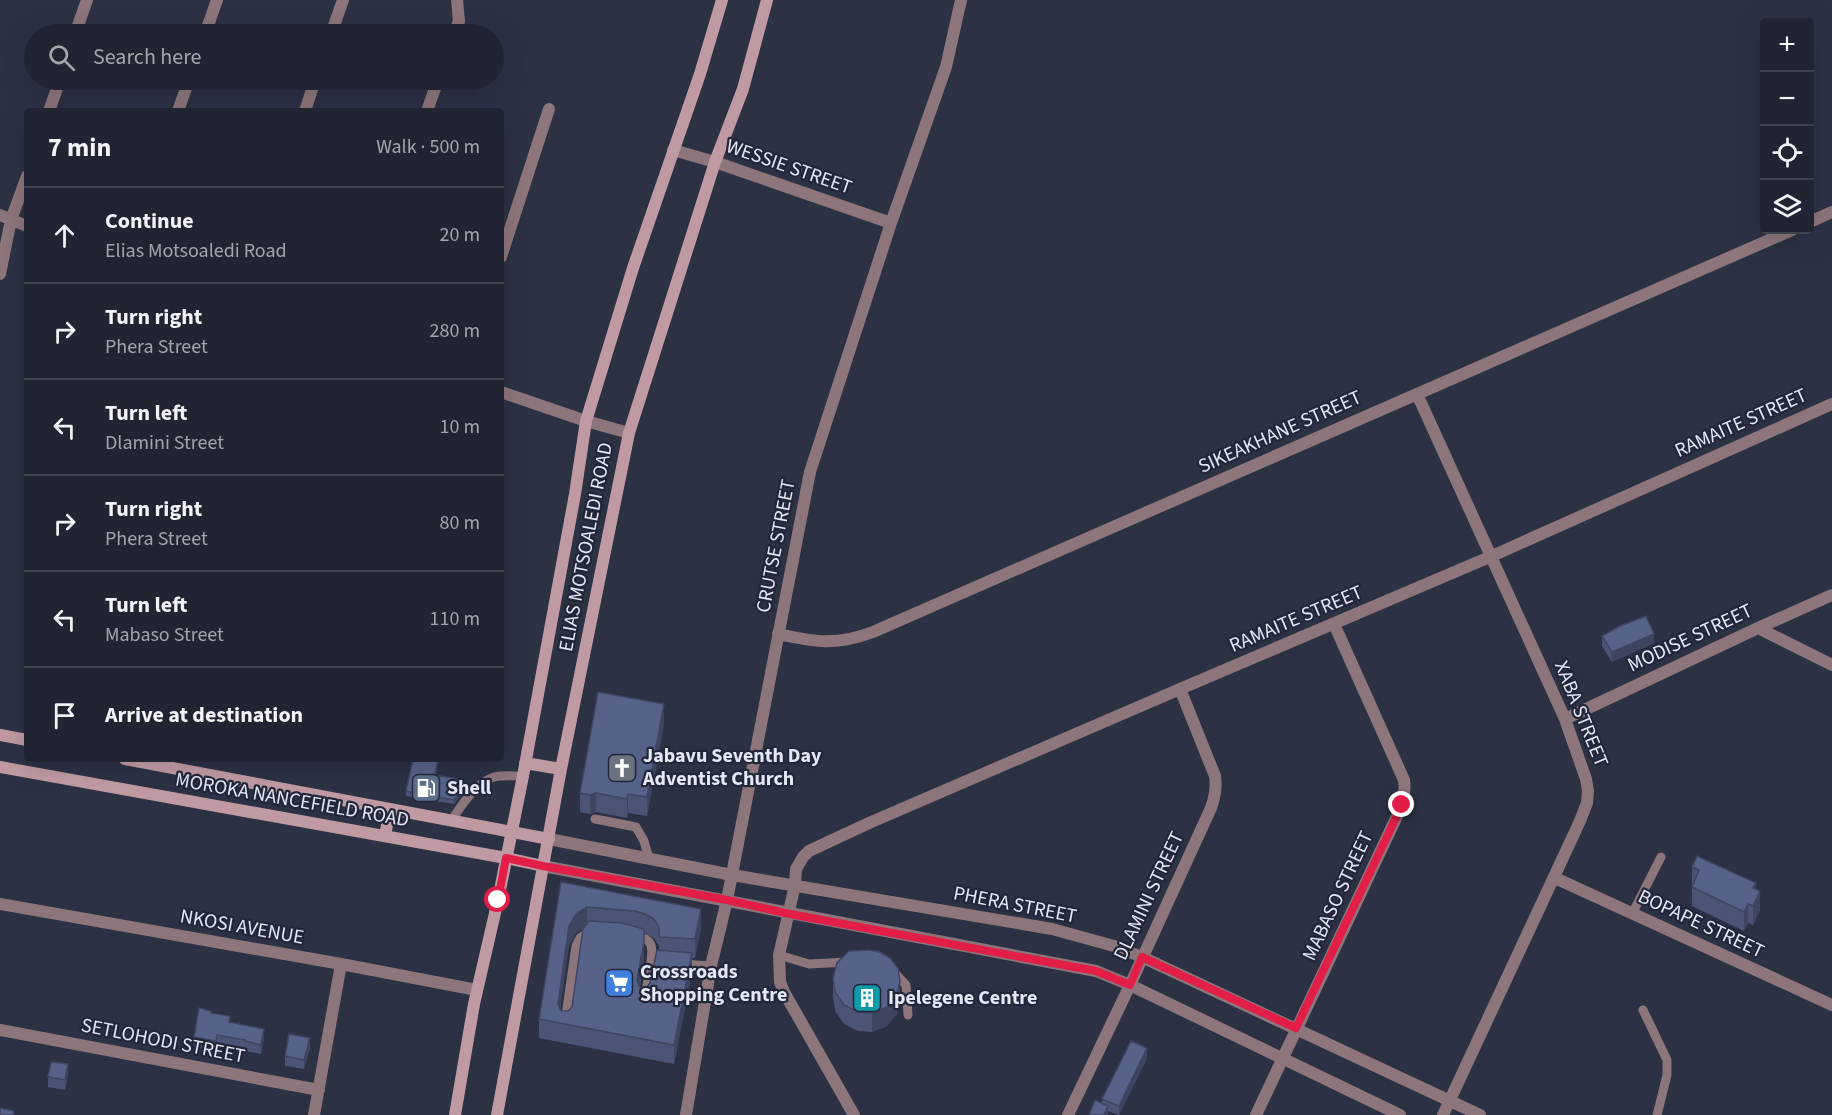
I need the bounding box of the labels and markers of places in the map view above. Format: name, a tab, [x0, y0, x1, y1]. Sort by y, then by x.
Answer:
place label: Jabavu Seventh Day Adventist Church	[642, 742, 822, 793]
church icon: Jabavu Seventh Day Adventist Church	[606, 752, 638, 784]
fuel station icon: Shell	[410, 772, 442, 804]
place label: Shell	[447, 774, 492, 802]
place label: Crossroads Shopping Centre	[640, 958, 787, 1009]
supermarket icon: Crossroads Shopping Centre	[603, 967, 635, 999]
building icon: Ipelegene Centre	[851, 982, 883, 1014]
place label: Ipelegene Centre	[888, 984, 1037, 1012]

